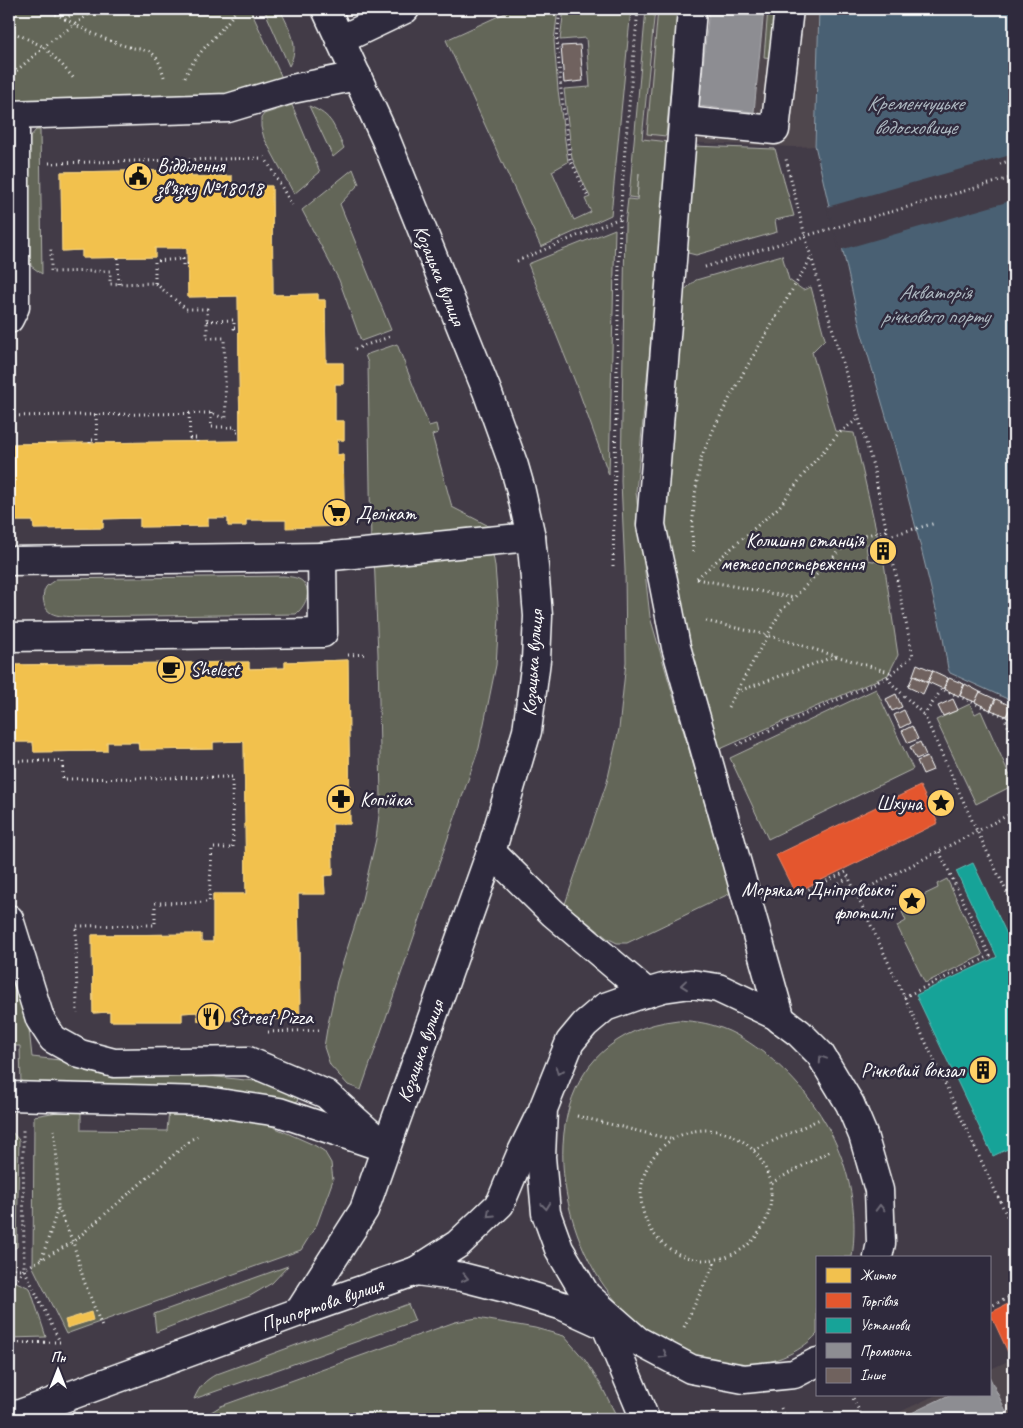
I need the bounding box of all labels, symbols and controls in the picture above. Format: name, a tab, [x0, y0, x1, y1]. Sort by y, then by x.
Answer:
water label: Кременчуцьке водосховище	[867, 90, 966, 140]
place label: Відділення зв'язку №18018	[154, 153, 265, 202]
public building icon: Відділення зв'язку №18018	[123, 161, 153, 191]
street label: Козацька вулиця	[407, 221, 472, 332]
water label: Акваторія річкового порту	[880, 279, 993, 329]
supermarket icon: Делікат	[322, 498, 352, 528]
place label: Делікат	[356, 501, 418, 526]
place label: Колишня станція метеоспостереження	[721, 528, 866, 576]
building icon: Колишня станція метеоспостереження	[868, 536, 898, 566]
street label: Козацька вулиця	[516, 607, 550, 717]
cafe icon: Shelest	[156, 654, 186, 684]
place label: Shelest	[190, 657, 242, 682]
pharmacy icon: Копійка	[326, 784, 356, 814]
place label: Копійка	[360, 787, 413, 812]
place icon: Шхуна	[926, 788, 956, 818]
place label: Шхуна	[876, 791, 924, 816]
place label: Морякам Дніпровської флотилії	[741, 877, 897, 925]
place icon: Морякам Дніпровської флотилії	[897, 886, 927, 916]
one-way arrow	[679, 979, 687, 990]
street label: Козацька вулиця	[391, 995, 451, 1106]
restaurant icon: Street Pizza	[196, 1002, 226, 1032]
place label: Street Pizza	[230, 1005, 314, 1030]
one-way arrow	[819, 1055, 828, 1064]
building icon: Річковий вокзал	[968, 1055, 998, 1085]
place label: Річковий вокзал	[861, 1058, 966, 1083]
one-way arrow	[554, 1066, 565, 1075]
one-way arrow	[540, 1202, 551, 1210]
one-way arrow	[875, 1204, 885, 1212]
one-way arrow	[486, 1208, 495, 1217]
legend	[816, 1256, 990, 1396]
text: Житло	[860, 1266, 897, 1285]
street label: Припортова вулиця	[257, 1272, 388, 1337]
one-way arrow	[460, 1272, 469, 1283]
text: Торгівля	[860, 1292, 898, 1311]
text: Установи	[860, 1316, 911, 1335]
text: Промзона	[860, 1342, 912, 1361]
north arrow	[32, 1346, 82, 1396]
text: Пн	[51, 1349, 66, 1366]
one-way arrow	[658, 1349, 667, 1359]
text: Інше	[860, 1366, 886, 1385]

